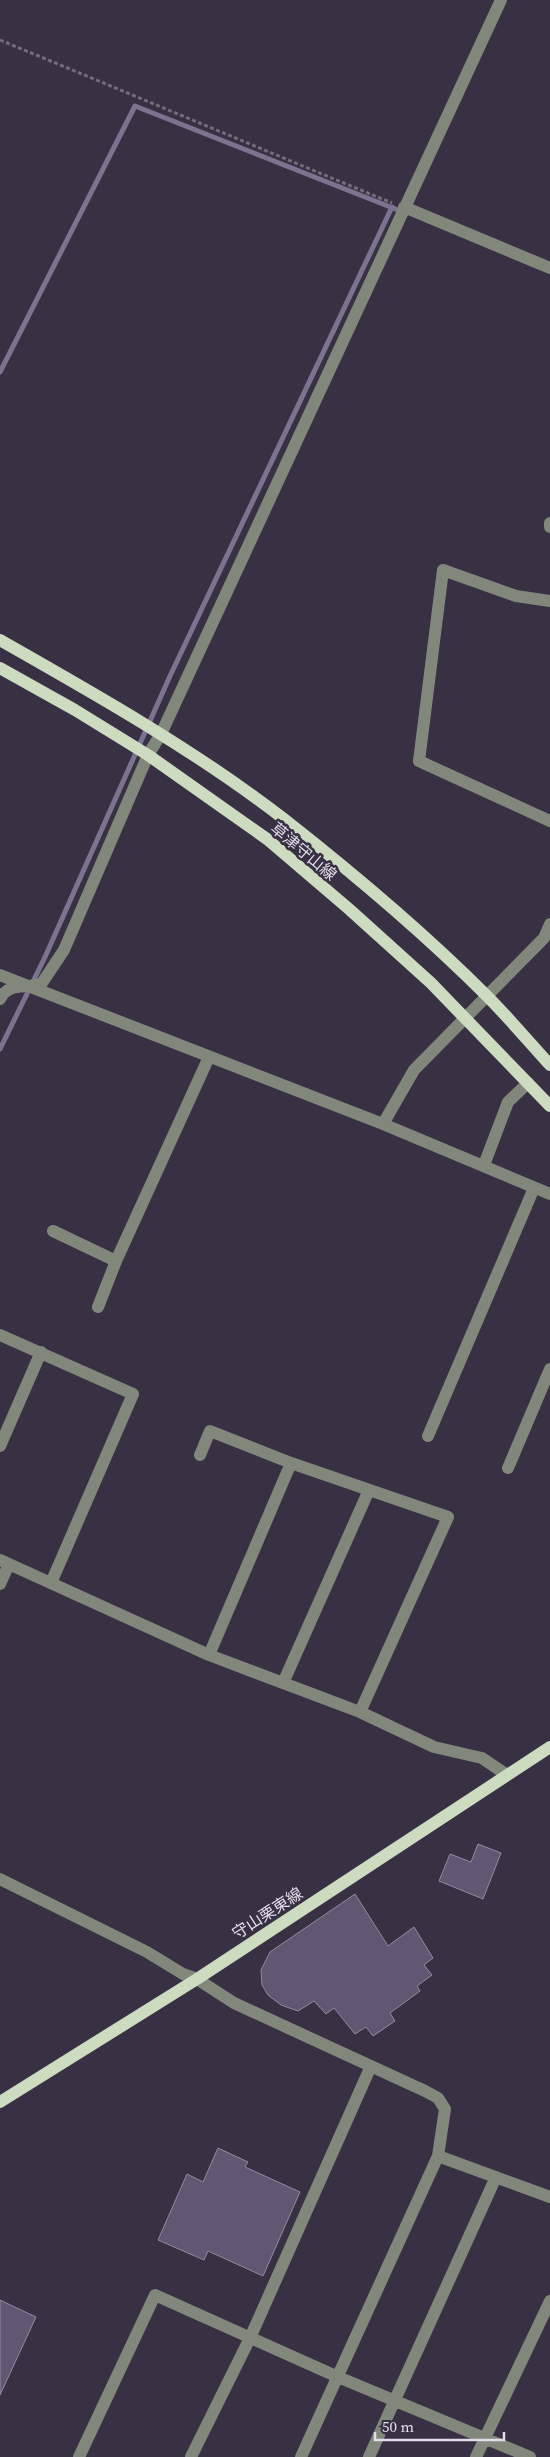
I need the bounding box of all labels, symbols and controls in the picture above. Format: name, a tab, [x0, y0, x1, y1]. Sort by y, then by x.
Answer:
street label: 草津守山線	[266, 817, 342, 885]
street label: 守山栗東線	[227, 1882, 307, 1944]
scale bar	[375, 2410, 504, 2442]
text: 50 m	[382, 2416, 414, 2437]

